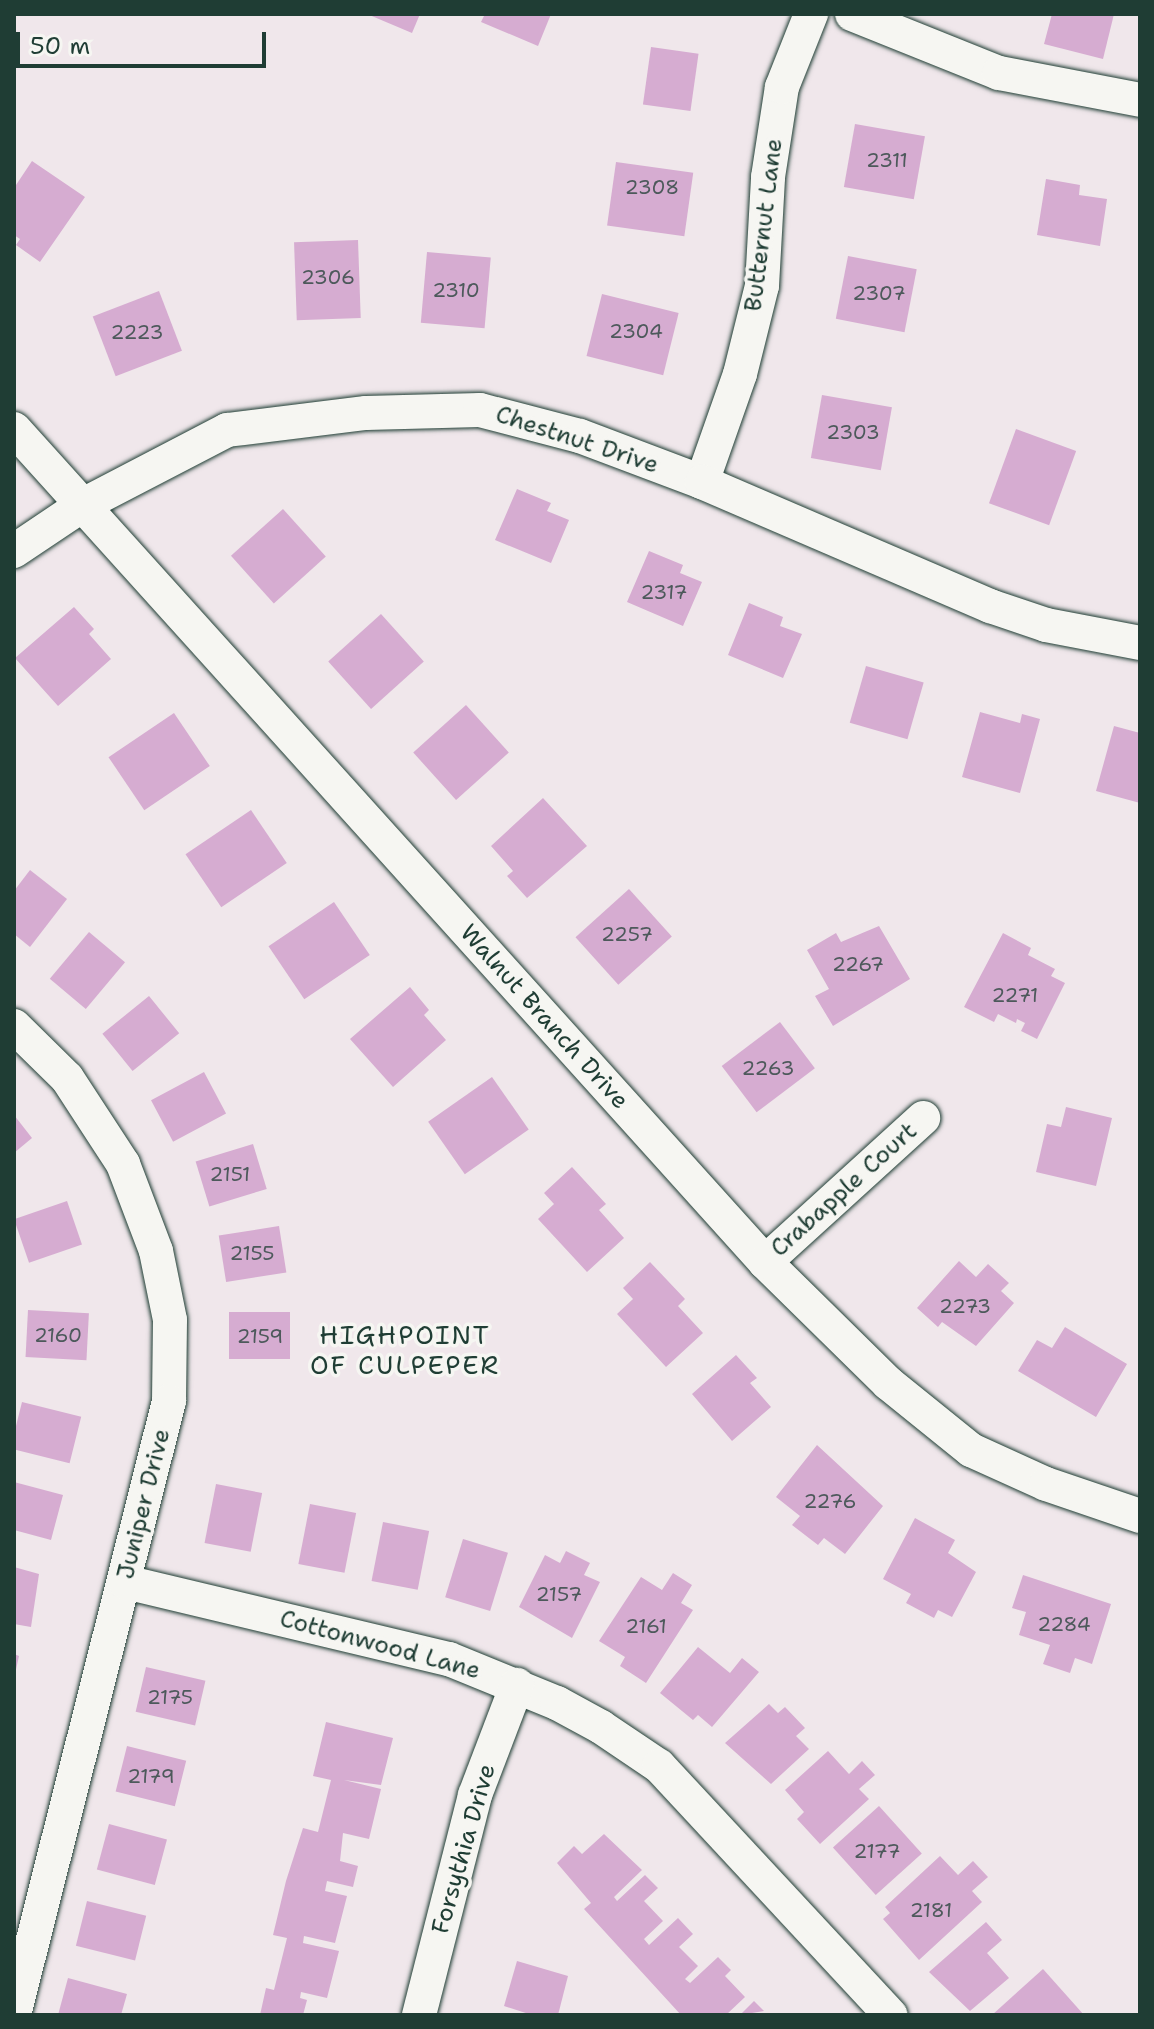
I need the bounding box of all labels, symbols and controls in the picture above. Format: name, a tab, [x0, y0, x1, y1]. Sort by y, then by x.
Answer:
scale bar	[20, 16, 270, 66]
text: 50 m	[30, 30, 90, 62]
street label: Butternut Lane	[739, 137, 789, 313]
house number: 2311	[866, 148, 908, 172]
house number: 2308	[625, 175, 679, 199]
house number: 2306	[301, 265, 355, 289]
house number: 2310	[432, 278, 480, 302]
house number: 2307	[852, 281, 906, 305]
house number: 2304	[609, 319, 663, 343]
house number: 2223	[111, 320, 163, 344]
street label: Chestnut Drive	[492, 400, 662, 480]
house number: 2303	[826, 420, 880, 444]
house number: 2317	[640, 580, 688, 604]
street label: Walnut Branch Drive	[454, 919, 634, 1115]
house number: 2257	[601, 922, 653, 946]
house number: 2267	[832, 952, 884, 976]
house number: 2271	[992, 983, 1038, 1007]
house number: 2263	[742, 1056, 794, 1080]
street label: Crabapple Court	[765, 1117, 923, 1263]
house number: 2151	[210, 1162, 250, 1186]
house number: 2155	[230, 1241, 274, 1265]
house number: 2273	[939, 1294, 991, 1318]
district label: HIGHPOINT OF CULPEPER	[310, 1319, 500, 1380]
house number: 2160	[34, 1323, 82, 1347]
house number: 2159	[237, 1324, 283, 1348]
street label: Juniper Drive	[111, 1426, 177, 1582]
house number: 2276	[804, 1489, 856, 1513]
house number: 2157	[536, 1582, 582, 1606]
street label: Cottonwood Lane	[277, 1604, 483, 1686]
house number: 2284	[1037, 1612, 1091, 1636]
house number: 2161	[625, 1614, 667, 1638]
house number: 2175	[147, 1685, 193, 1709]
street label: Forsythia Drive	[426, 1761, 502, 1937]
house number: 2179	[127, 1764, 175, 1788]
house number: 2177	[853, 1839, 901, 1863]
house number: 2181	[910, 1898, 952, 1922]

